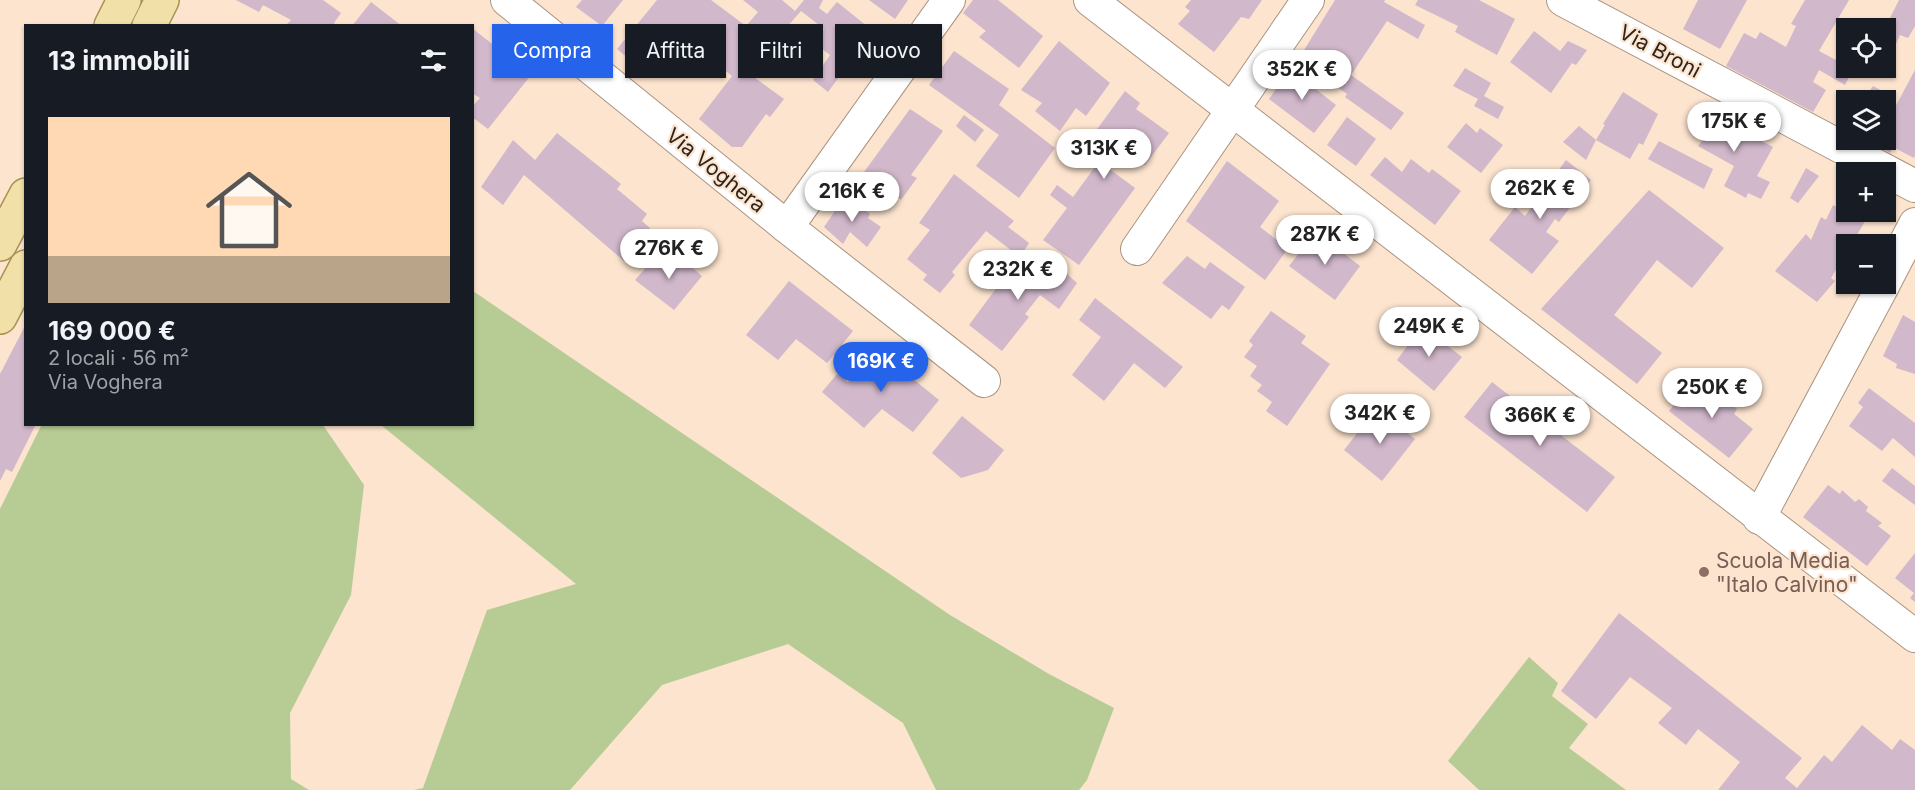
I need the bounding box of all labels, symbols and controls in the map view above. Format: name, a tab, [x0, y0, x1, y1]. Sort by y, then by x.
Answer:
map controls	[1836, 18, 1896, 294]
button: locate	[1836, 18, 1896, 78]
street label: Via Broni	[1615, 19, 1705, 83]
chip: Compra	[492, 24, 613, 78]
chip: Affitta	[625, 24, 726, 78]
chip: Filtri	[738, 24, 823, 78]
chip: Nuovo	[835, 24, 942, 78]
icon: filters	[417, 44, 450, 77]
text: 13 immobili	[48, 45, 190, 76]
pin: 352K €	[1253, 50, 1351, 101]
text: 352K €	[1266, 57, 1338, 81]
button: layers	[1836, 90, 1896, 150]
pin: 175K €	[1685, 102, 1783, 153]
text: 175K €	[1701, 109, 1767, 133]
street label: Via Voghera	[661, 122, 771, 218]
pin: 313K €	[1055, 129, 1153, 180]
text: 313K €	[1070, 136, 1138, 160]
icon: home	[195, 156, 303, 264]
button: +	[1836, 162, 1896, 222]
pin: 262K €	[1491, 169, 1589, 220]
pin: 216K €	[803, 172, 901, 223]
text: 262K €	[1505, 176, 1576, 200]
text: 216K €	[818, 179, 886, 203]
pin: 287K €	[1276, 215, 1374, 266]
text: 287K €	[1290, 222, 1360, 246]
pin: 276K €	[620, 229, 718, 280]
button: −	[1836, 234, 1896, 294]
text: 276K €	[634, 236, 704, 260]
pin: 232K €	[969, 250, 1067, 301]
text: 232K €	[983, 257, 1053, 281]
pin: 249K €	[1380, 307, 1478, 358]
text: 249K €	[1393, 314, 1465, 338]
text: 169 000 €	[48, 315, 176, 346]
pin: 169K €	[832, 342, 930, 393]
text: 2 locali · 56 m²	[48, 346, 189, 370]
text: 169K €	[847, 349, 915, 373]
pin: 250K €	[1663, 368, 1761, 419]
text: Via Voghera	[48, 370, 163, 394]
text: 250K €	[1676, 375, 1748, 399]
pin: 342K €	[1331, 394, 1429, 445]
pin: 366K €	[1491, 396, 1589, 447]
text: 342K €	[1344, 401, 1416, 425]
text: 366K €	[1504, 403, 1576, 427]
place label: Scuola Media "Italo Calvino"	[1716, 548, 1858, 597]
marker: Scuola Media "Italo Calvino"	[1697, 565, 1711, 579]

